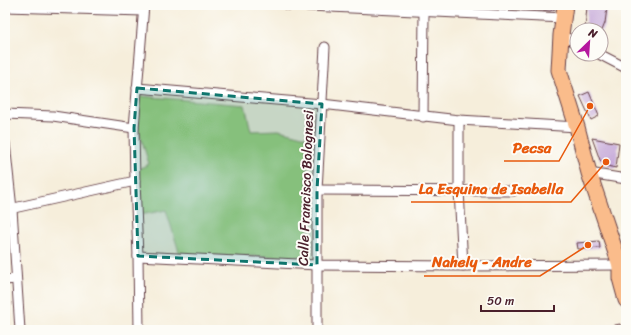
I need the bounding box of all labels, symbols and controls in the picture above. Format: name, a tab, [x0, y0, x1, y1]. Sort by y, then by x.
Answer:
north arrow	[569, 22, 609, 62]
text: N	[585, 23, 601, 44]
street label: Calle Francisco Bolognesi	[291, 109, 321, 266]
callout: Pecsa	[504, 134, 559, 161]
text: Pecsa	[513, 135, 552, 161]
callout: La Esquina de Isabella	[411, 175, 571, 202]
text: La Esquina de Isabella	[419, 176, 564, 202]
callout: Nahely - Andre	[424, 249, 540, 276]
text: Nahely - Andre	[431, 249, 532, 275]
scale bar	[481, 287, 554, 313]
text: 50 m	[487, 290, 514, 312]

